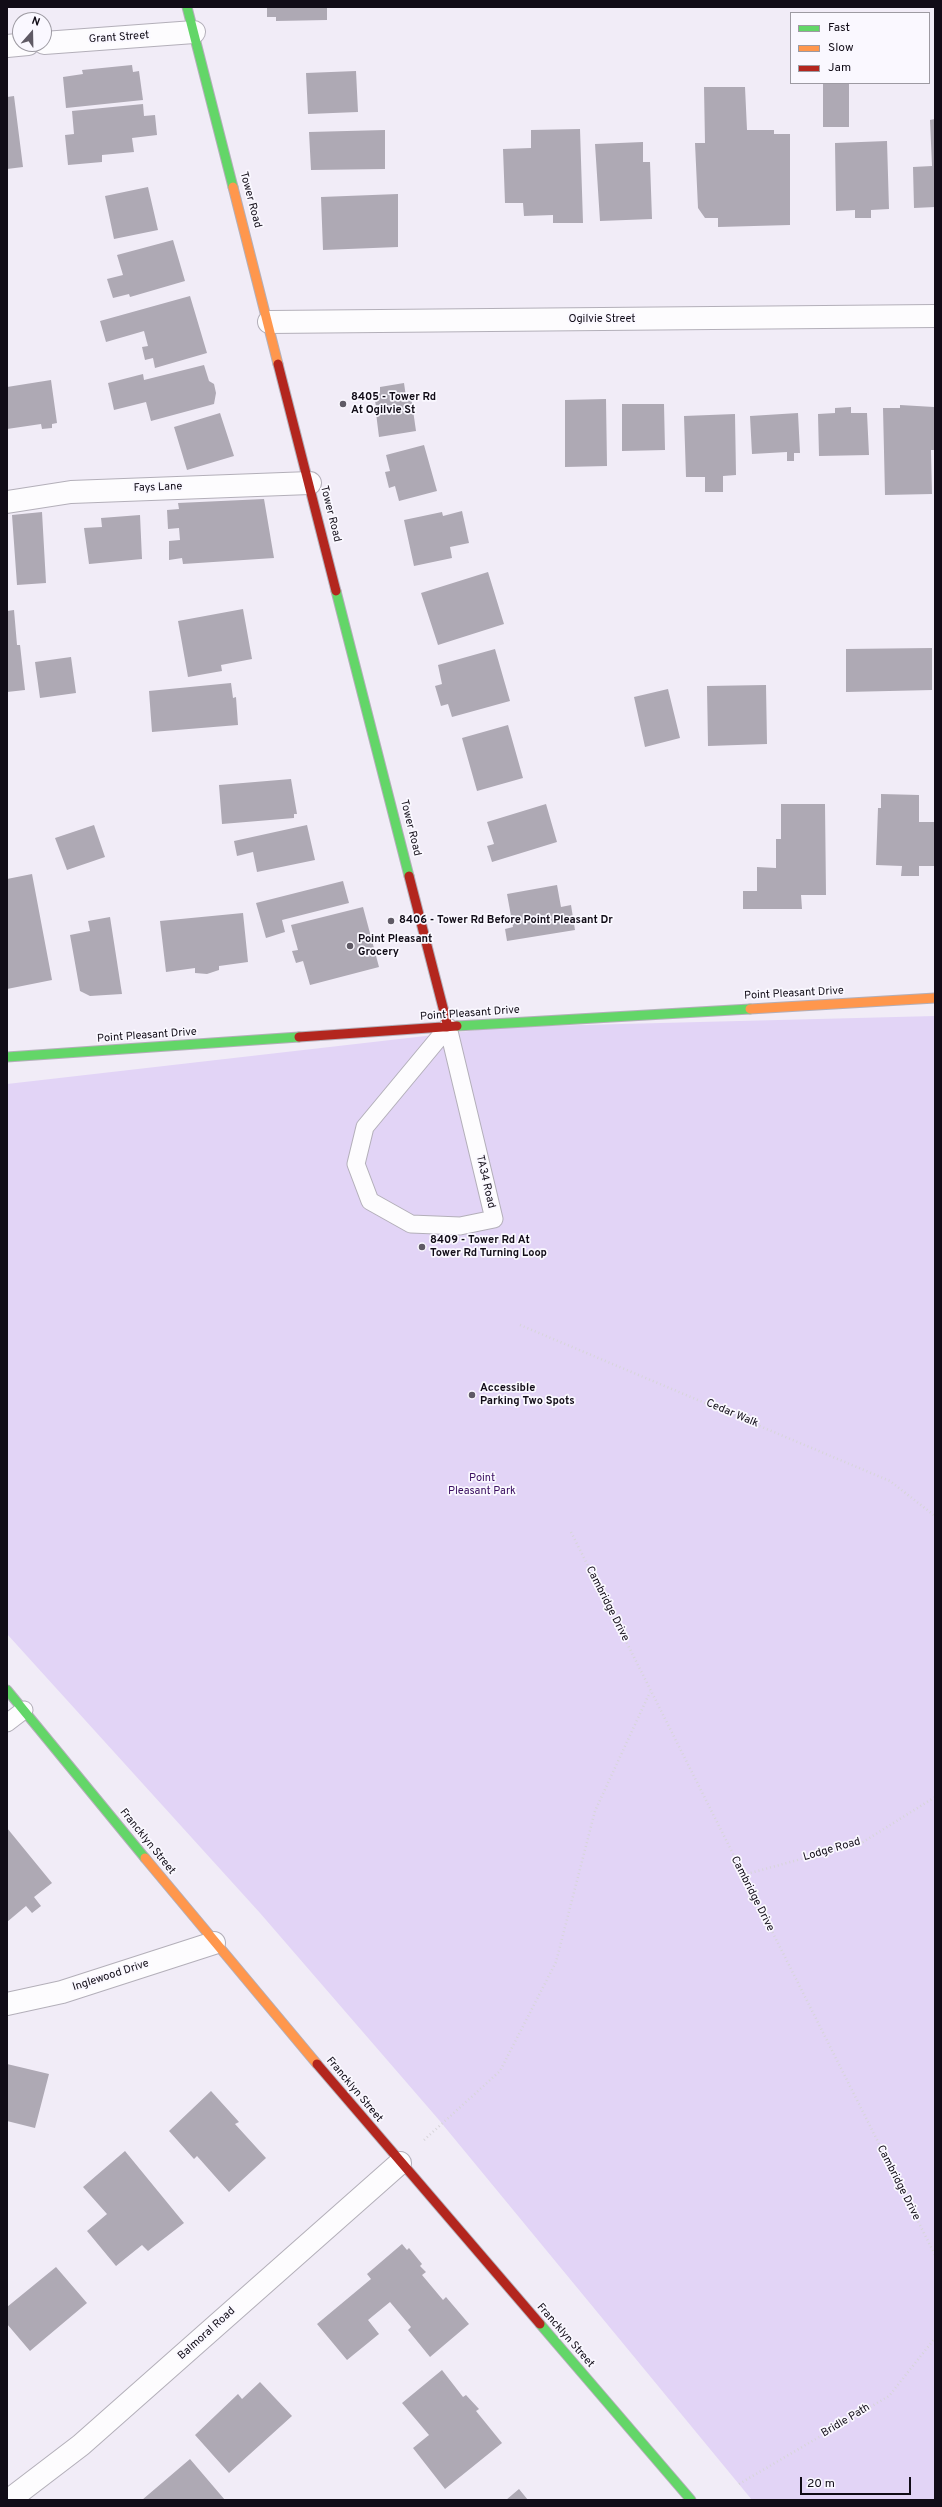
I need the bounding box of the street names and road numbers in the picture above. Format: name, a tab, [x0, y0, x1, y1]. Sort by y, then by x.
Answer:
street label: Grant Street	[88, 29, 150, 47]
street label: Tower Road	[236, 170, 264, 230]
street label: Ogilvie Street	[568, 313, 636, 327]
street label: Fays Lane	[133, 481, 183, 495]
street label: Tower Road	[317, 484, 343, 544]
street label: Tower Road	[397, 798, 423, 858]
street label: Point Pleasant Drive	[744, 985, 844, 1003]
street label: Point Pleasant Drive	[420, 1004, 520, 1024]
street label: Point Pleasant Drive	[97, 1026, 197, 1046]
street label: TA34 Road	[472, 1154, 498, 1210]
street label: Cedar Walk	[704, 1397, 760, 1431]
street label: Cambridge Drive	[582, 1564, 632, 1644]
street label: Francklyn Street	[116, 1806, 178, 1878]
street label: Lodge Road	[802, 1836, 862, 1864]
street label: Cambridge Drive	[727, 1854, 777, 1934]
street label: Inglewood Drive	[71, 1957, 151, 1995]
street label: Francklyn Street	[323, 2055, 385, 2125]
street label: Cambridge Drive	[873, 2143, 923, 2223]
street label: Francklyn Street	[533, 2301, 597, 2371]
street label: Balmoral Road	[176, 2305, 238, 2363]
street label: Bridle Path	[819, 2401, 873, 2441]

